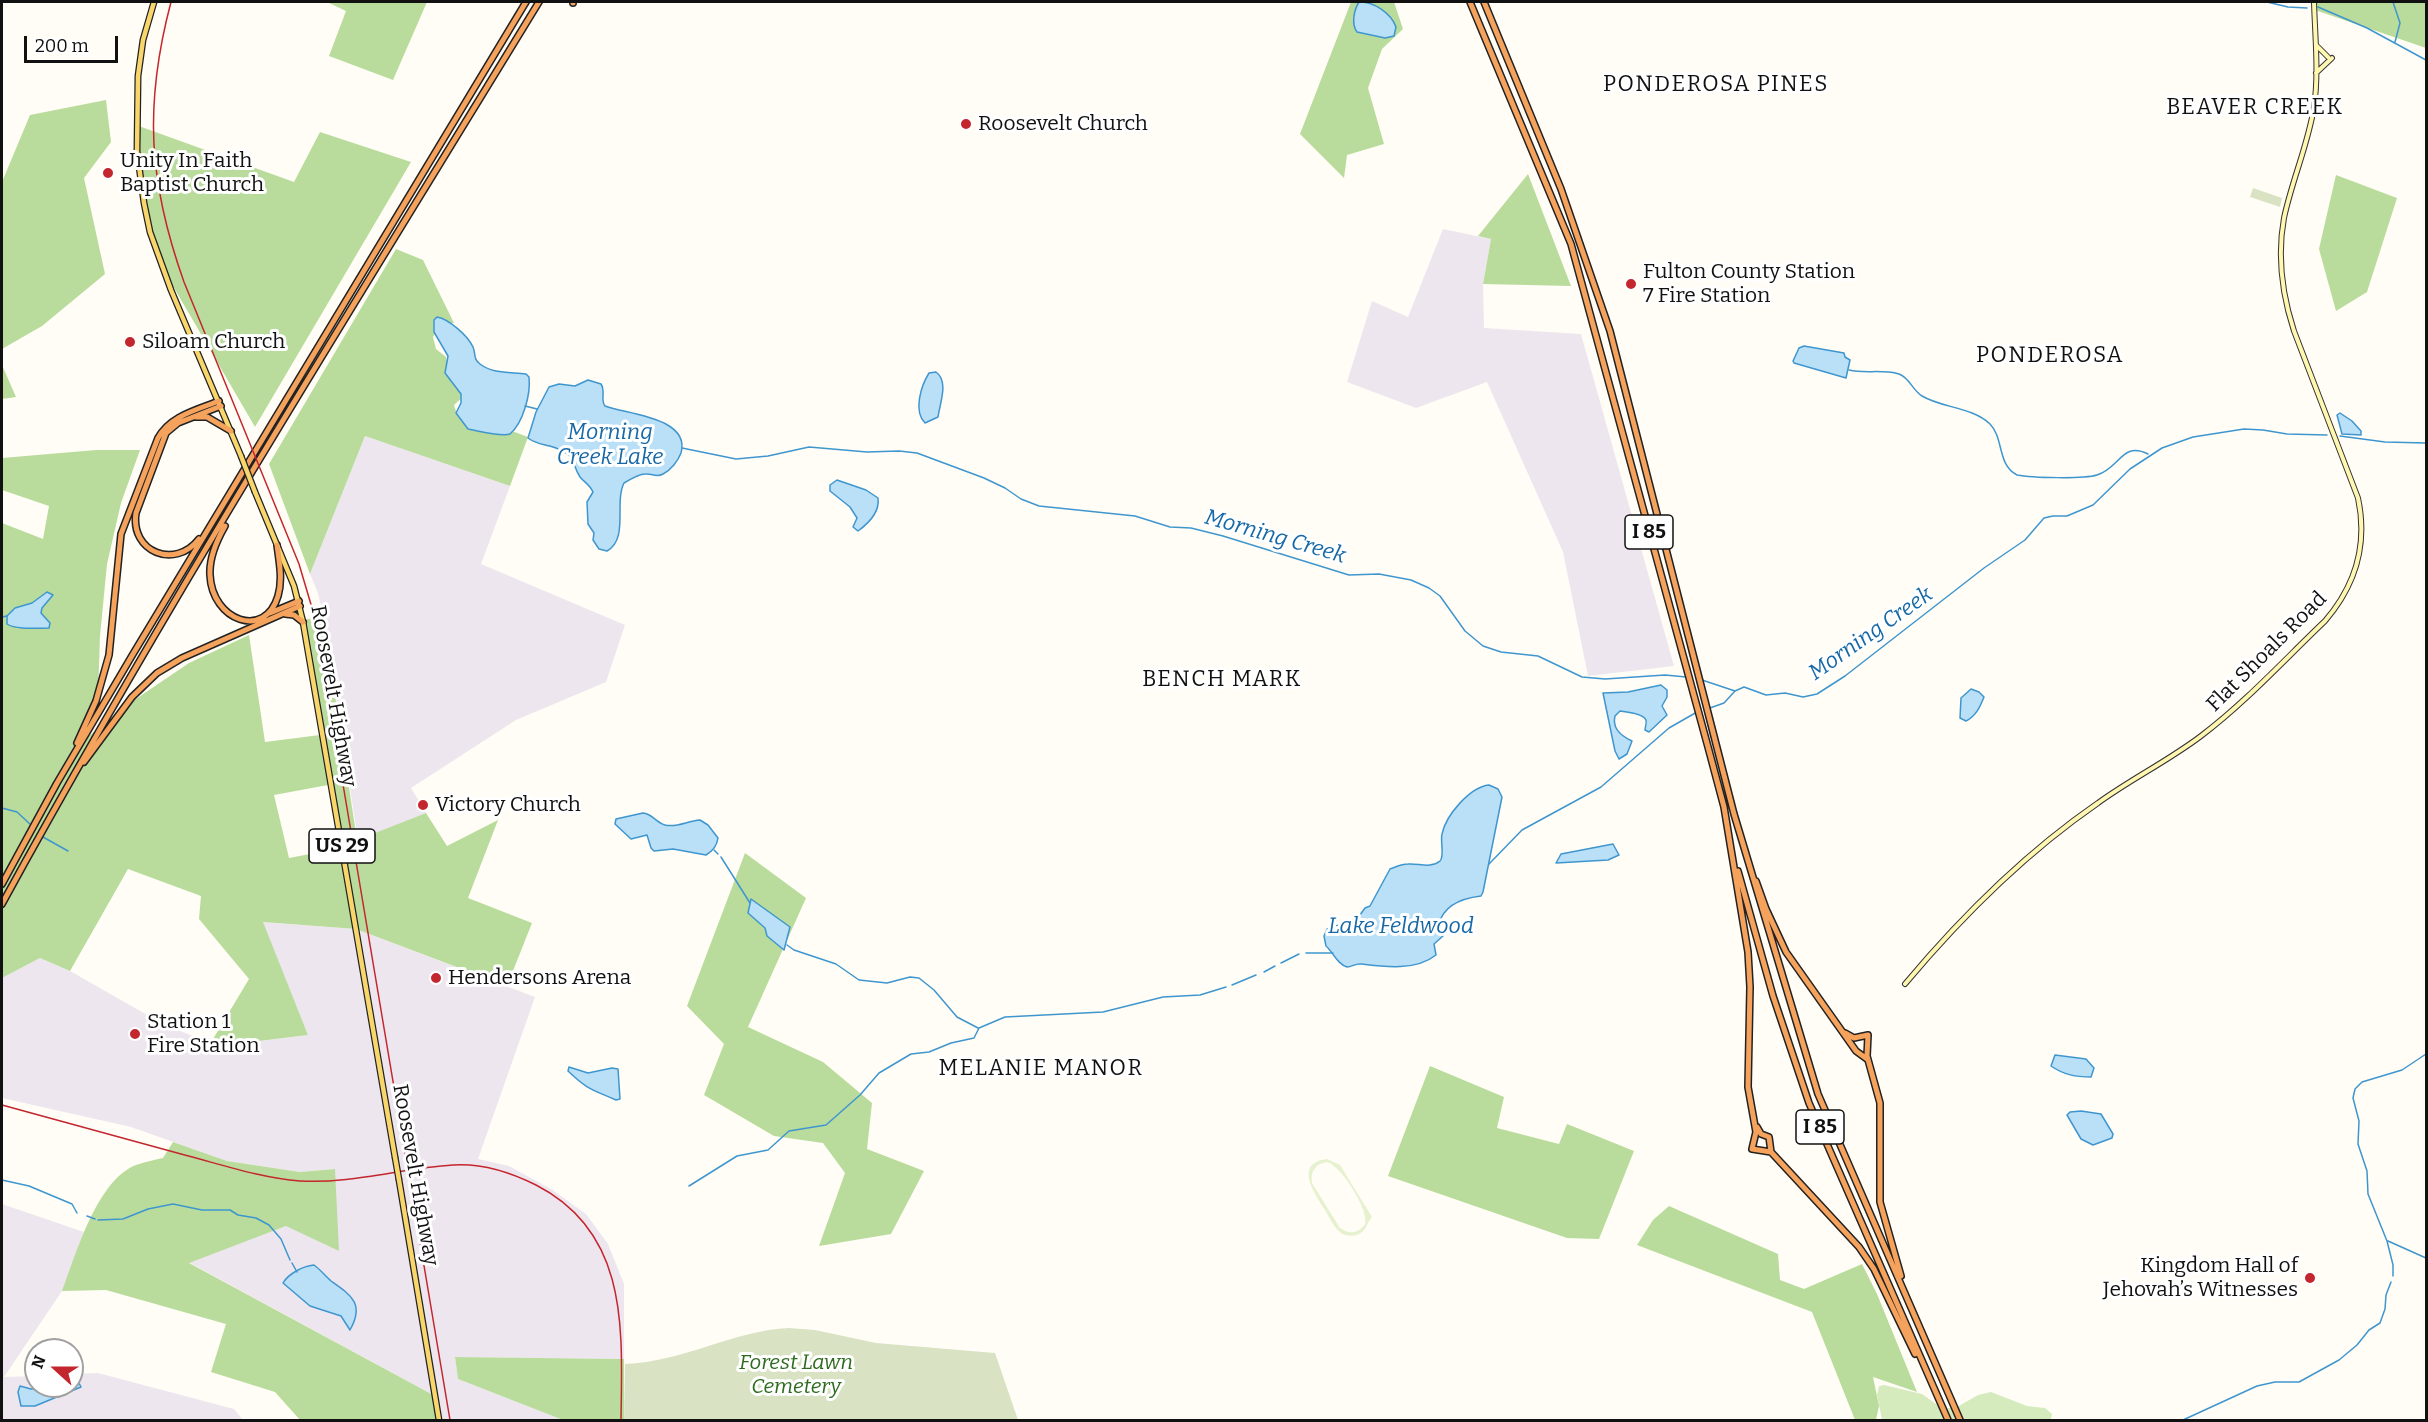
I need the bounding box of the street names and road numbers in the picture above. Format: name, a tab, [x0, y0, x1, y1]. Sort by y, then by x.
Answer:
road number: I 85	[1625, 515, 1673, 549]
street label: Flat Shoals Road	[2202, 587, 2332, 717]
street label: Roosevelt Highway	[305, 603, 361, 789]
road number: US 29	[309, 829, 375, 863]
street label: Roosevelt Highway	[387, 1082, 443, 1268]
road number: I 85	[1796, 1110, 1844, 1144]

